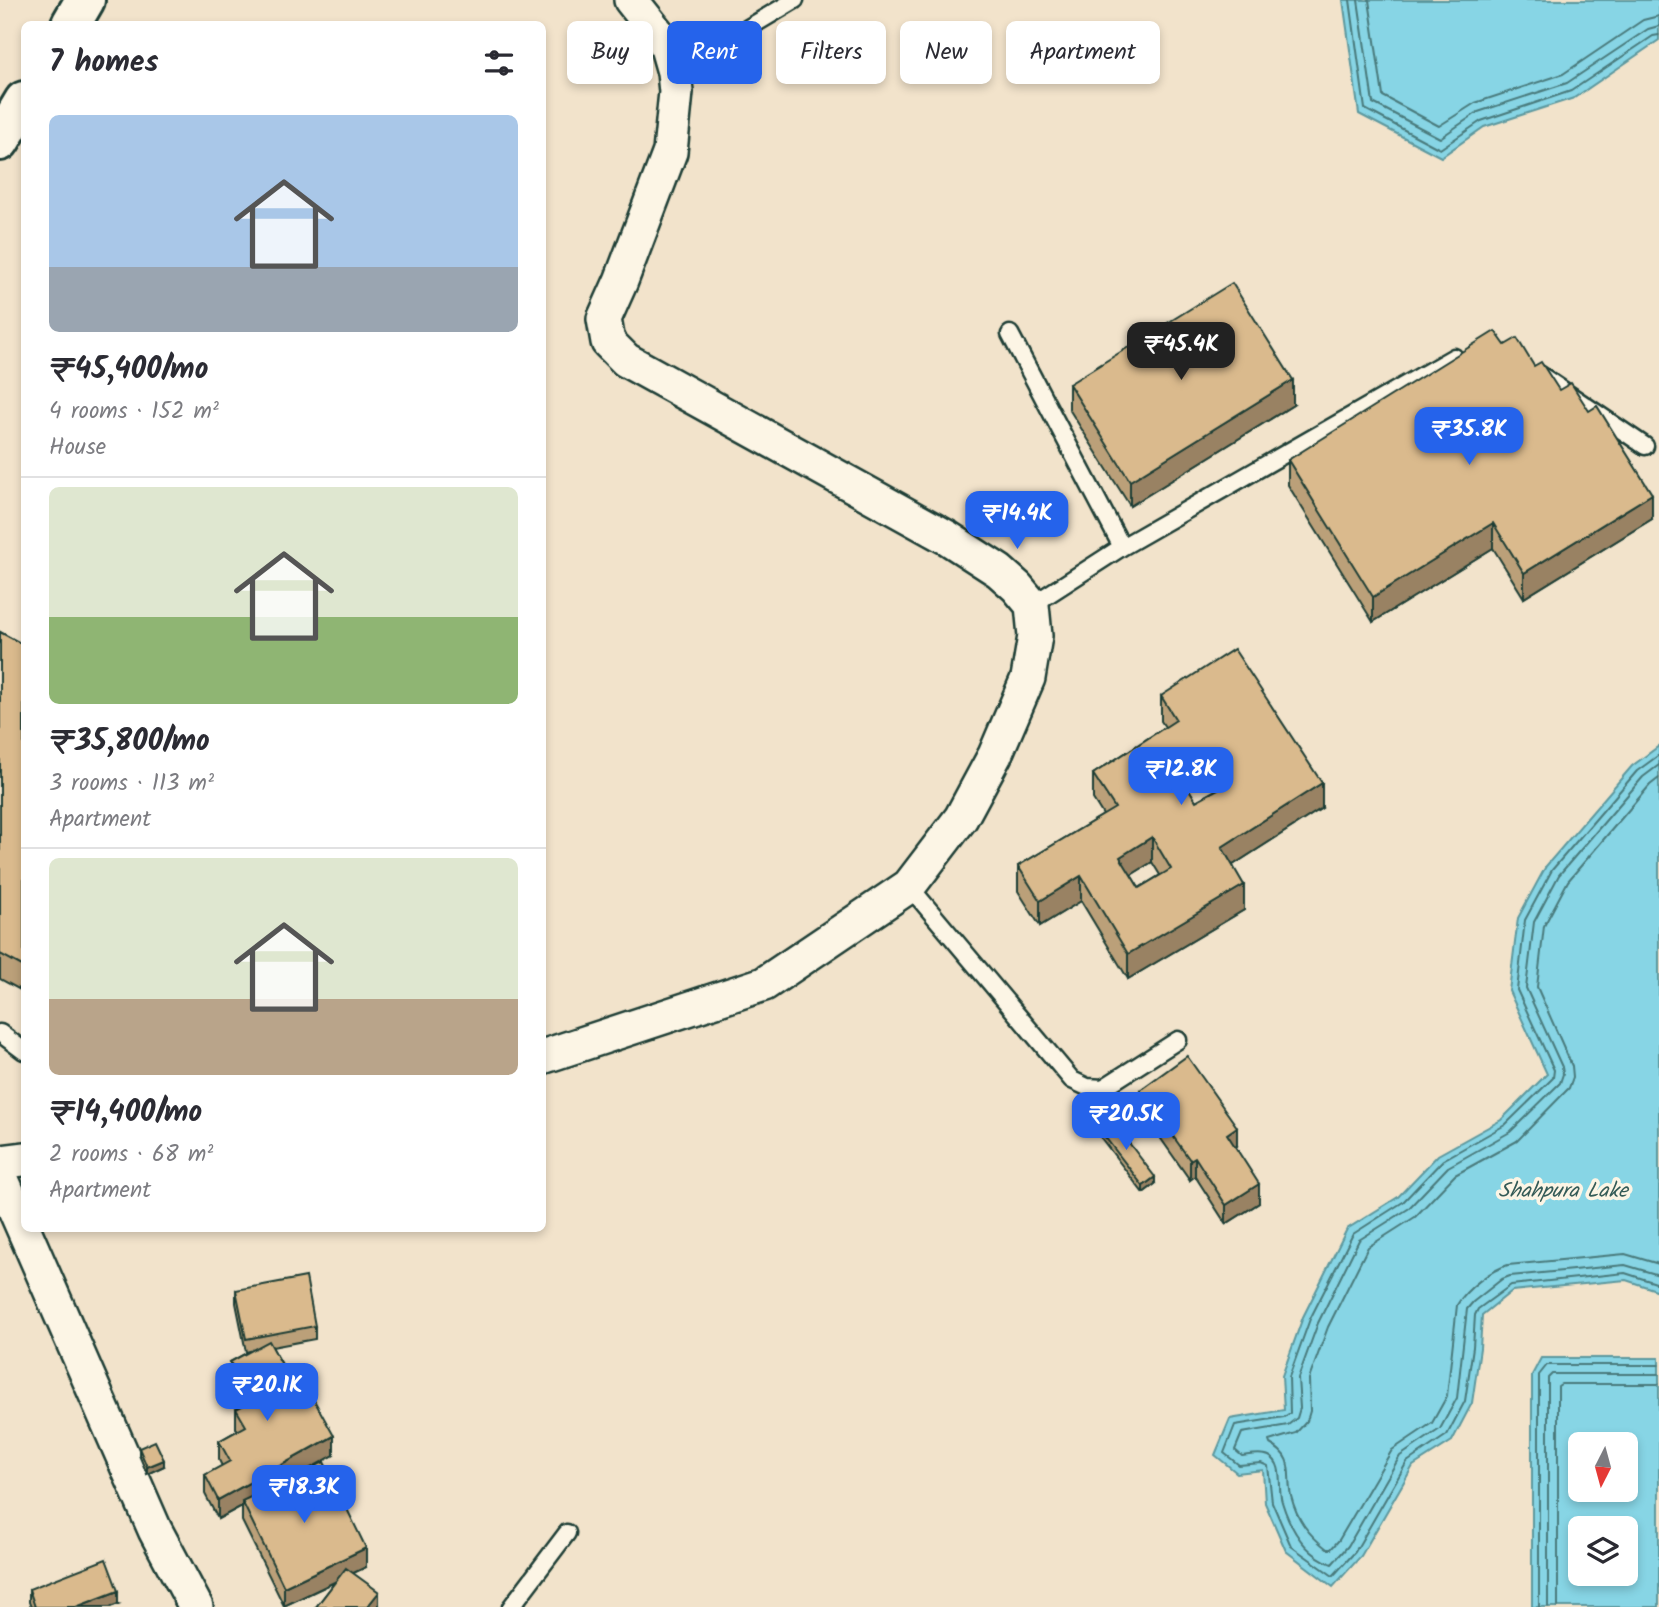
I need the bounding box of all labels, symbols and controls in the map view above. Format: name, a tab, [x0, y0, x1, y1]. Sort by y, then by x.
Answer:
chip: Buy	[567, 21, 653, 84]
chip: Rent	[667, 21, 762, 84]
chip: Filters	[776, 21, 886, 84]
chip: New	[900, 21, 992, 84]
chip: Apartment	[1006, 21, 1160, 84]
text: 7 homes	[49, 39, 159, 87]
icon: filters	[480, 44, 518, 82]
icon: home	[221, 161, 347, 287]
pin: ₹45.4K	[1124, 322, 1238, 382]
text: ₹45.4K	[1143, 327, 1219, 363]
text: ₹45,400/mo	[49, 346, 208, 394]
text: 4 rooms · 152 m²	[49, 394, 219, 430]
pin: ₹35.8K	[1412, 407, 1526, 467]
text: ₹35.8K	[1430, 412, 1508, 448]
text: House	[49, 430, 106, 466]
pin: ₹14.4K	[960, 491, 1074, 551]
text: ₹14.4K	[981, 496, 1053, 532]
icon: home	[221, 533, 347, 659]
text: ₹35,800/mo	[49, 718, 210, 766]
pin: ₹12.8K	[1124, 748, 1238, 807]
text: ₹12.8K	[1144, 752, 1218, 788]
text: 3 rooms · 113 m²	[49, 766, 214, 802]
text: Apartment	[49, 802, 151, 838]
icon: home	[221, 904, 347, 1030]
text: ₹14,400/mo	[49, 1089, 202, 1137]
pin: ₹20.5K	[1069, 1092, 1183, 1152]
text: ₹20.5K	[1088, 1097, 1164, 1133]
text: 2 rooms · 68 m²	[49, 1137, 213, 1173]
text: Apartment	[49, 1173, 151, 1209]
water label: Shahpura Lake	[1498, 1175, 1630, 1208]
pin: ₹20.1K	[210, 1364, 324, 1423]
text: ₹20.1K	[231, 1368, 303, 1404]
north arrow	[1568, 1432, 1638, 1502]
map controls	[1568, 1432, 1638, 1586]
pin: ₹18.3K	[247, 1466, 361, 1525]
text: ₹18.3K	[268, 1470, 340, 1506]
button: layers	[1568, 1516, 1638, 1586]

